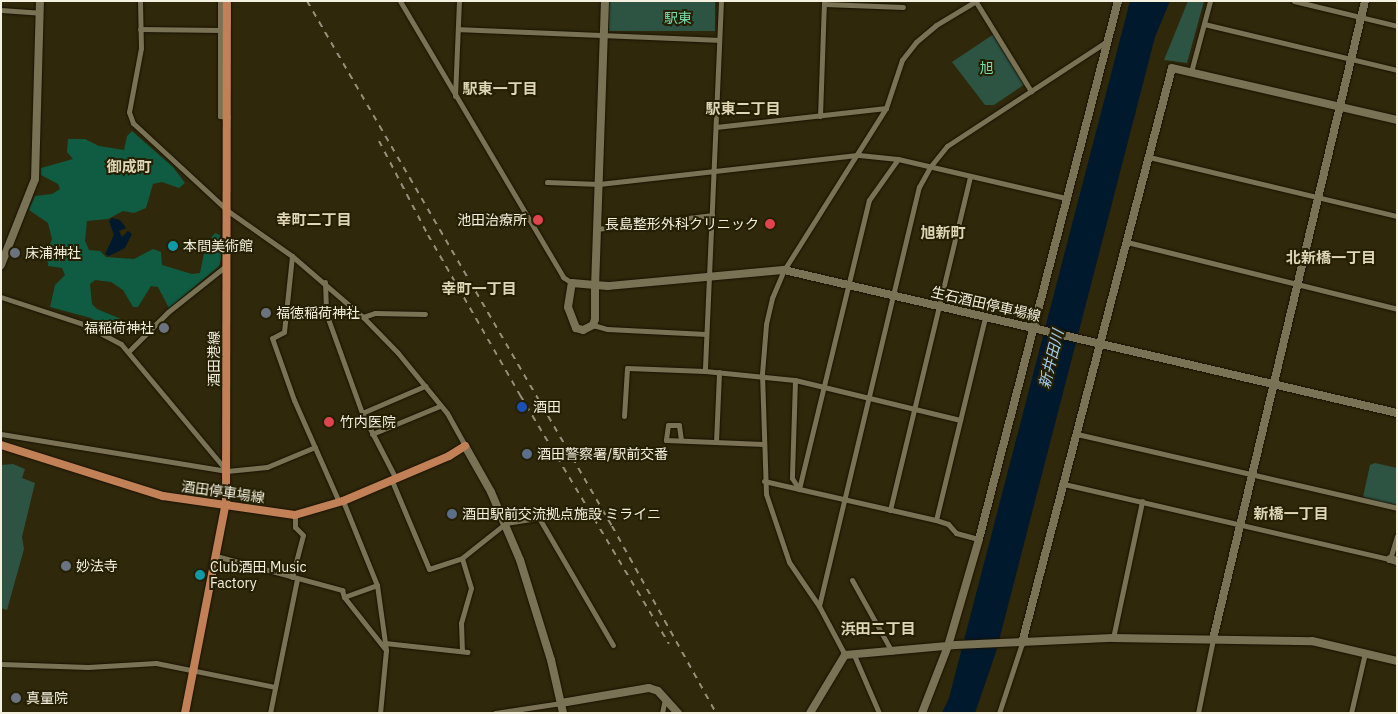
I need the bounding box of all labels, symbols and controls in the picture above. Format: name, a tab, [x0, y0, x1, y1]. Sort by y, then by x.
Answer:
park label: 駅東	[664, 10, 692, 26]
park label: 旭	[980, 60, 994, 76]
district label: 駅東一丁目	[463, 80, 537, 98]
district label: 駅東二丁目	[706, 100, 780, 118]
district label: 御成町	[107, 158, 151, 176]
district label: 幸町二丁目	[277, 211, 351, 229]
place label: 池田治療所	[457, 212, 527, 228]
marker: 池田治療所	[531, 213, 545, 227]
place label: 長島整形外科クリニック	[605, 216, 759, 232]
marker: 長島整形外科クリニック	[763, 217, 777, 231]
district label: 旭新町	[921, 224, 965, 242]
place label: 本間美術館	[183, 238, 253, 254]
marker: 本間美術館	[167, 240, 179, 252]
place label: 床浦神社	[25, 245, 81, 261]
marker: 床浦神社	[9, 247, 21, 259]
district label: 北新橋一丁目	[1286, 249, 1376, 267]
district label: 幸町一丁目	[442, 280, 516, 298]
street label: 生石酒田停車場線	[930, 283, 1042, 325]
place label: 福徳稲荷神社	[276, 305, 360, 321]
marker: 福徳稲荷神社	[260, 307, 272, 319]
place label: 福稲荷神社	[84, 320, 154, 336]
marker: 福稲荷神社	[158, 322, 170, 334]
water label: 新井田川	[1035, 328, 1067, 390]
street label: 酒田港線	[206, 331, 222, 387]
place label: 酒田	[533, 399, 561, 415]
marker: 酒田	[515, 400, 529, 414]
place label: 竹内医院	[340, 414, 396, 430]
marker: 竹内医院	[322, 415, 336, 429]
place label: 酒田警察署/駅前交番	[537, 446, 668, 462]
marker: 酒田警察署/駅前交番	[521, 448, 533, 460]
street label: 酒田停車場線	[180, 478, 266, 506]
district label: 新橋一丁目	[1254, 505, 1328, 523]
place label: 酒田駅前交流拠点施設 ミライニ	[462, 506, 661, 522]
marker: 酒田駅前交流拠点施設 ミライニ	[446, 508, 458, 520]
place label: 妙法寺	[76, 558, 118, 574]
place label: Club酒田 Music Factory	[210, 559, 307, 592]
marker: 妙法寺	[60, 560, 72, 572]
marker: Club酒田 Music Factory	[194, 569, 206, 581]
district label: 浜田二丁目	[841, 620, 915, 638]
place label: 真量院	[26, 690, 68, 706]
marker: 真量院	[10, 692, 22, 704]

